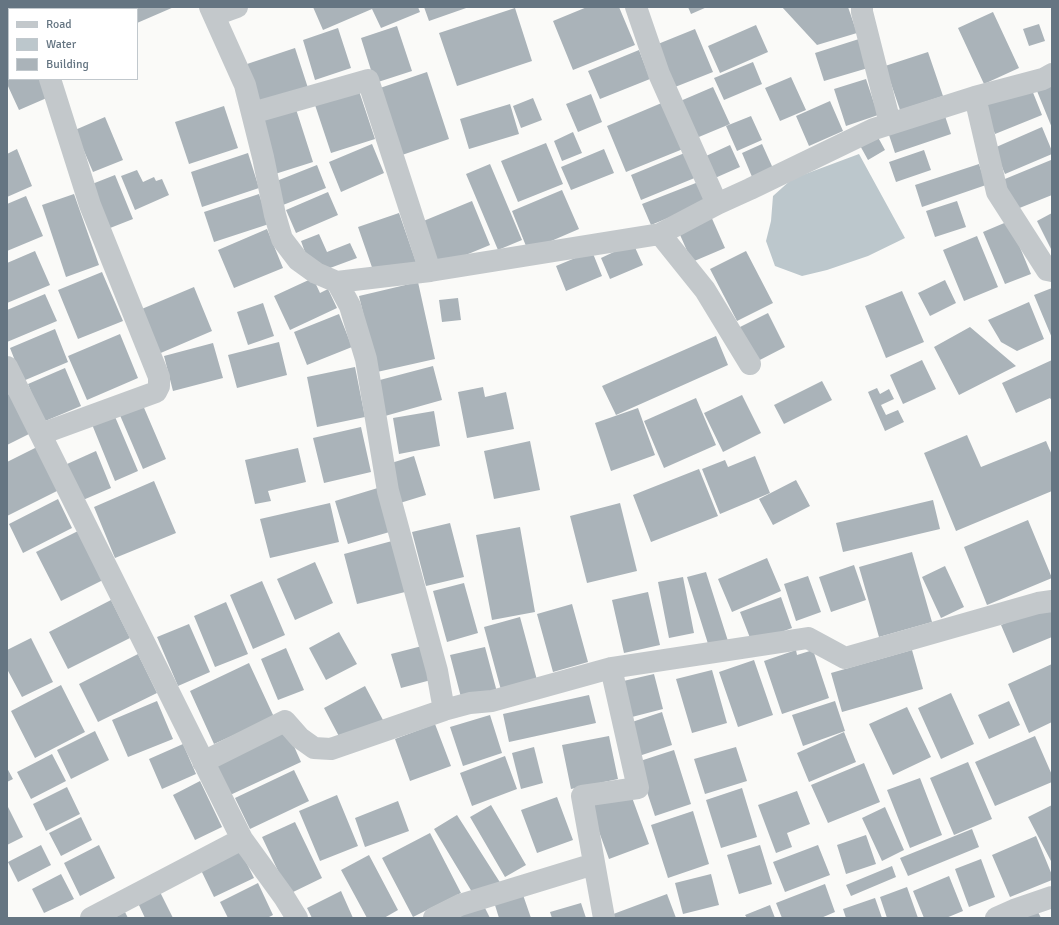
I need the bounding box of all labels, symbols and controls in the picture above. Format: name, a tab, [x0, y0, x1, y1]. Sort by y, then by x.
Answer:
legend	[8, 8, 138, 80]
text: Road	[46, 17, 72, 32]
text: Water	[46, 37, 76, 52]
text: Building	[46, 57, 89, 72]

